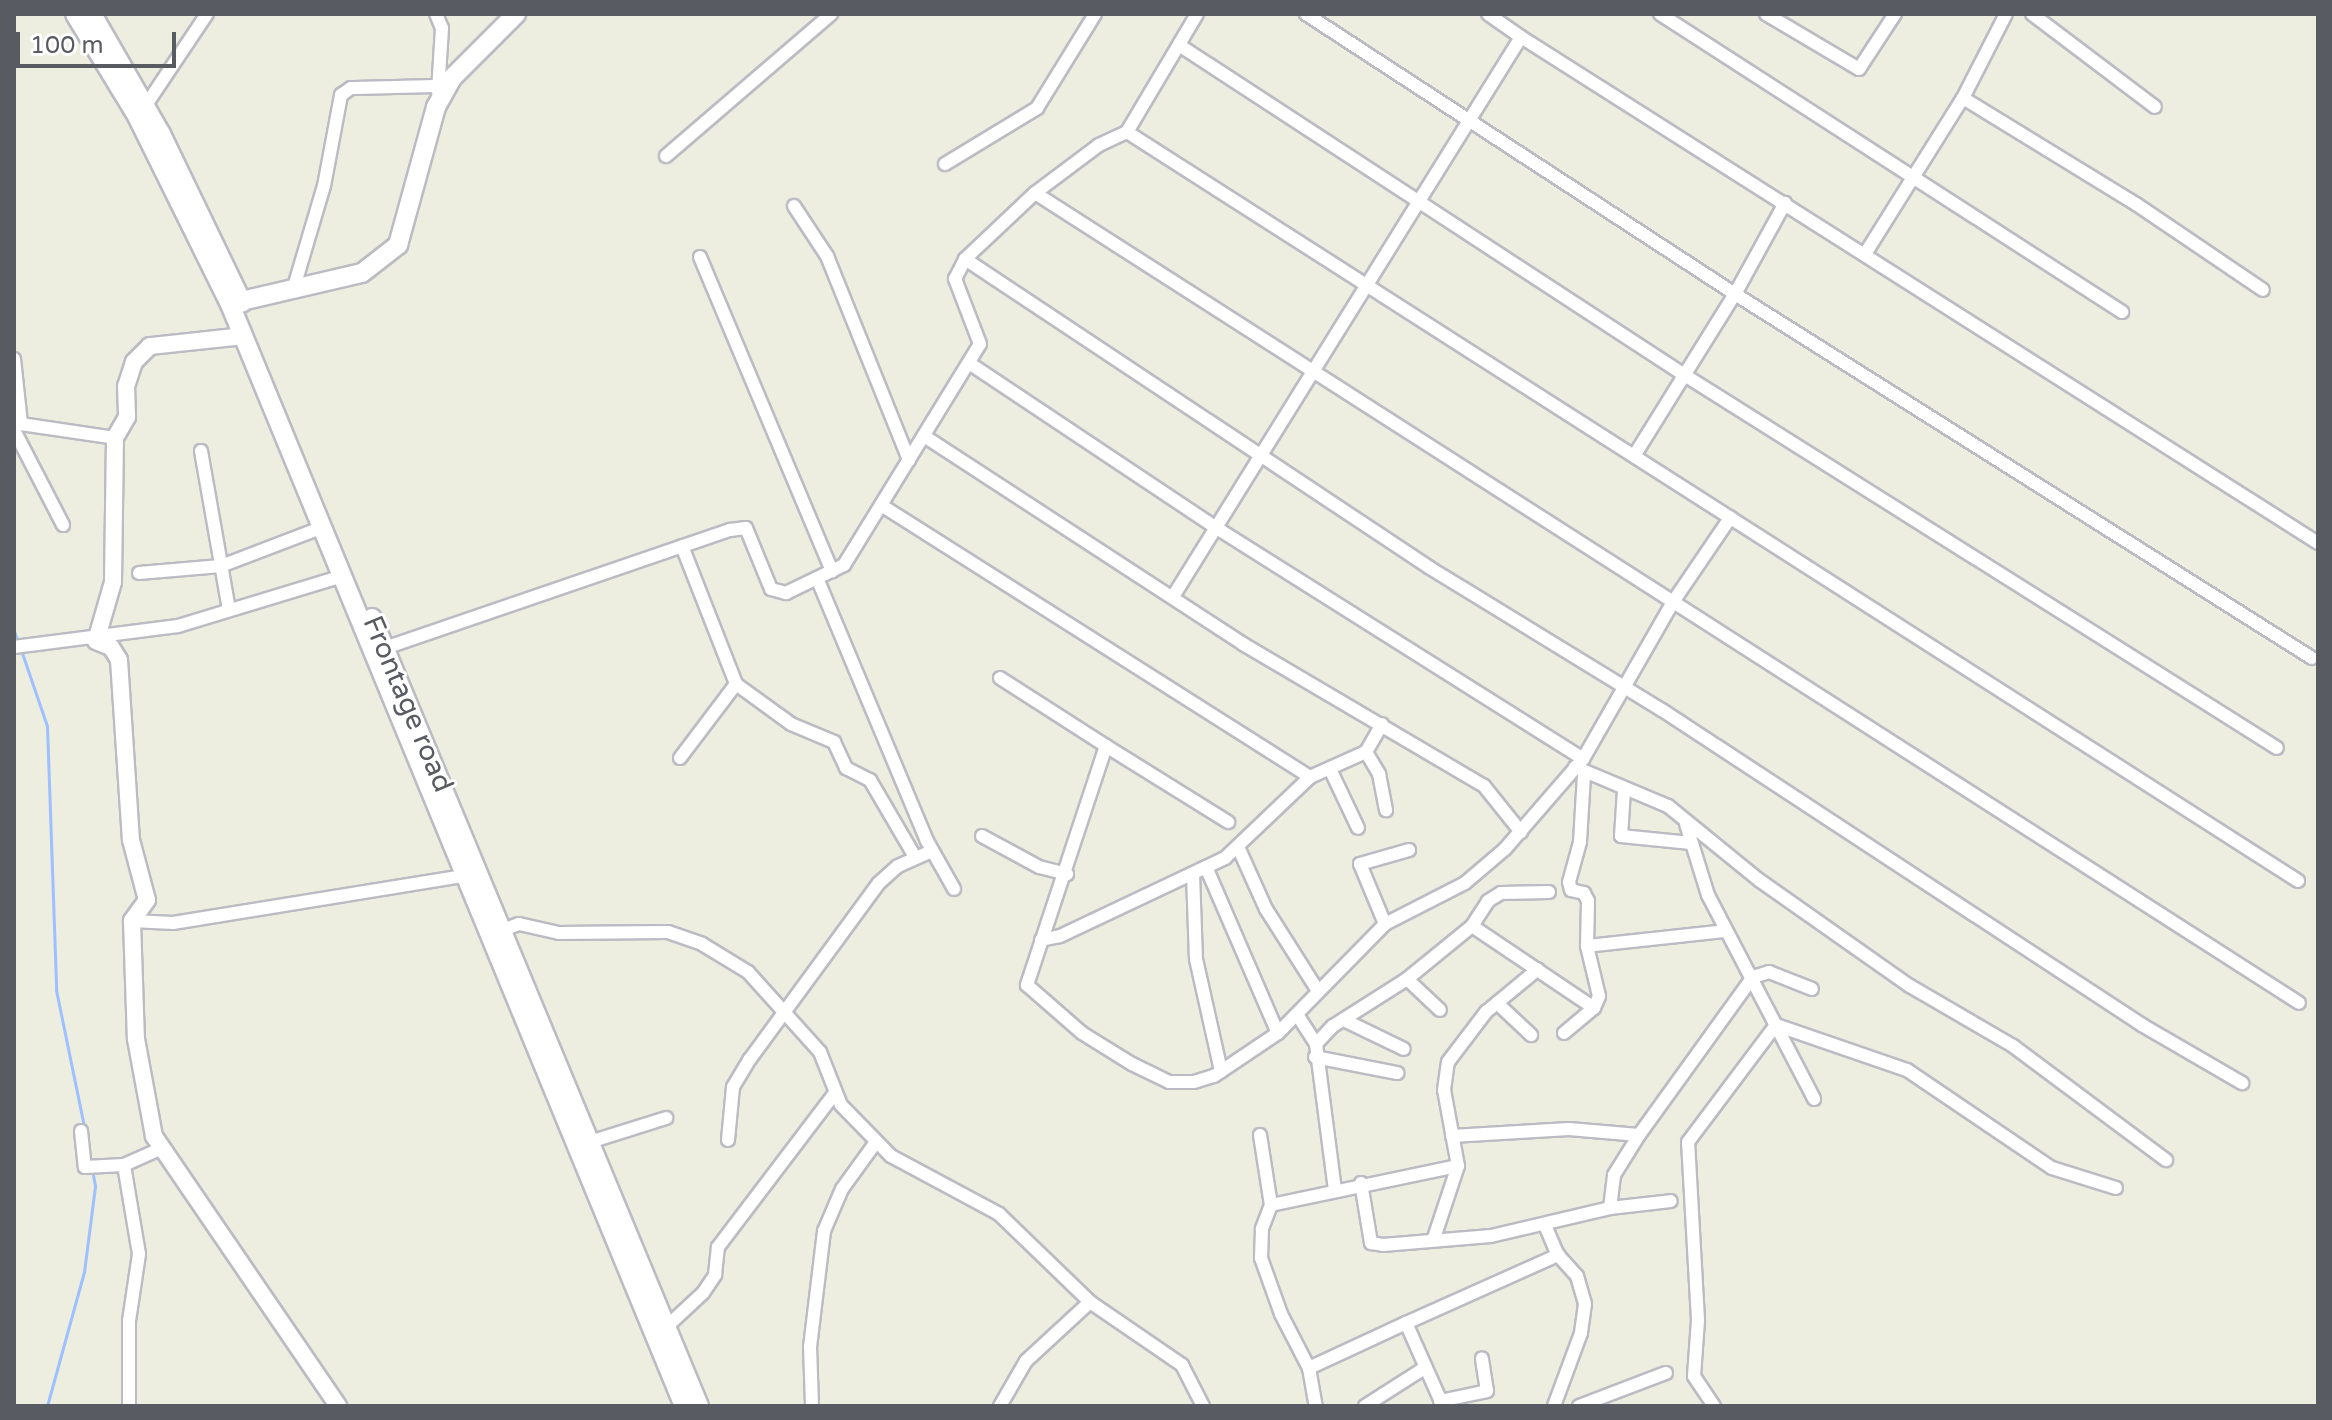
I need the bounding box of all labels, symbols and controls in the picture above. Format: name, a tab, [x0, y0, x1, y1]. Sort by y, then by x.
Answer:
scale bar	[20, 16, 180, 66]
text: 100 m	[30, 31, 104, 60]
street label: Frontage road	[356, 611, 460, 797]

